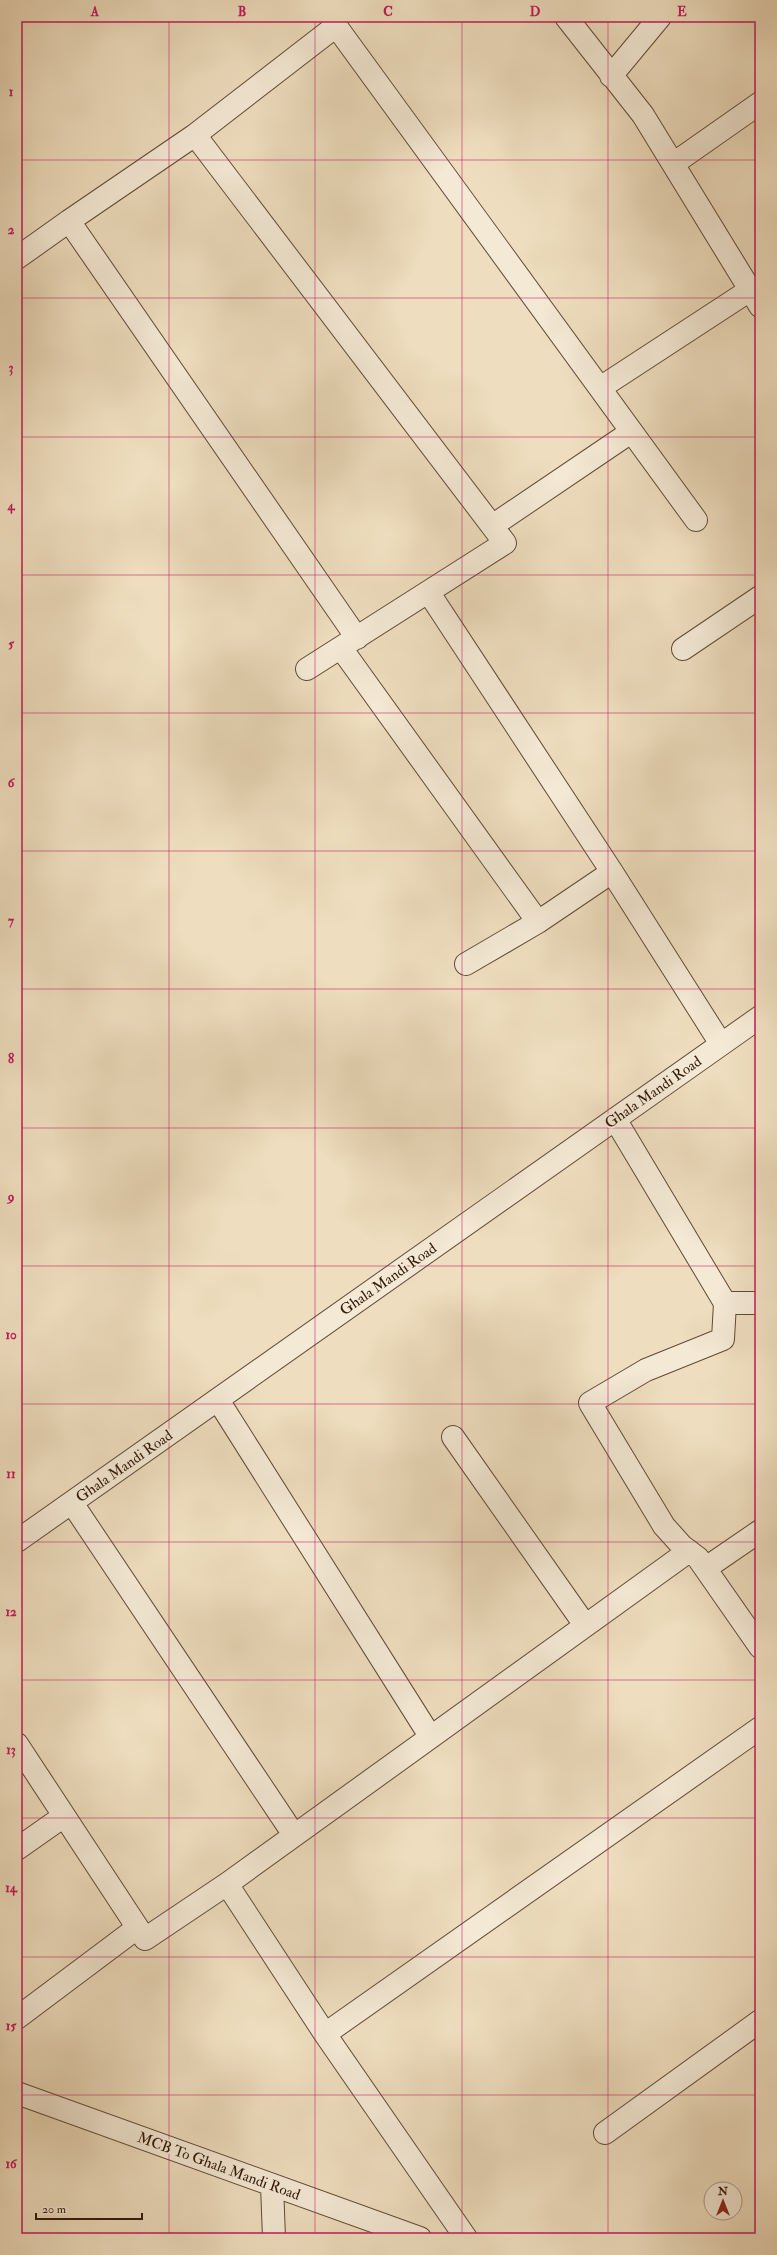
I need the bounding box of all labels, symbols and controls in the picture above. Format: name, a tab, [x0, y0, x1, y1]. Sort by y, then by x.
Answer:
text: A	[90, 4, 100, 20]
text: B	[238, 4, 246, 20]
text: C	[383, 4, 393, 20]
text: D	[530, 4, 541, 20]
text: E	[677, 4, 687, 20]
text: 1	[9, 84, 14, 100]
text: 2	[8, 222, 15, 238]
text: 3	[9, 360, 14, 376]
text: 4	[6, 498, 15, 514]
text: 5	[8, 636, 14, 652]
text: 6	[8, 775, 16, 791]
text: 7	[8, 913, 15, 929]
text: 8	[8, 1051, 14, 1067]
street label: Ghala Mandi Road	[601, 1052, 706, 1133]
text: 9	[6, 1189, 15, 1205]
street label: Ghala Mandi Road	[336, 1239, 441, 1320]
text: 10	[5, 1327, 17, 1343]
street label: Ghala Mandi Road	[72, 1426, 177, 1507]
text: 11	[6, 1466, 16, 1482]
text: 12	[5, 1604, 17, 1620]
text: 13	[6, 1742, 16, 1758]
text: 14	[5, 1880, 18, 1896]
text: 15	[6, 2018, 16, 2034]
street label: MCB To Ghala Mandi Road	[135, 2128, 303, 2205]
text: 16	[5, 2156, 18, 2172]
north arrow	[703, 2181, 743, 2221]
text: N	[717, 2185, 729, 2198]
scale bar	[36, 2195, 142, 2221]
text: 20 m	[42, 2202, 67, 2217]

